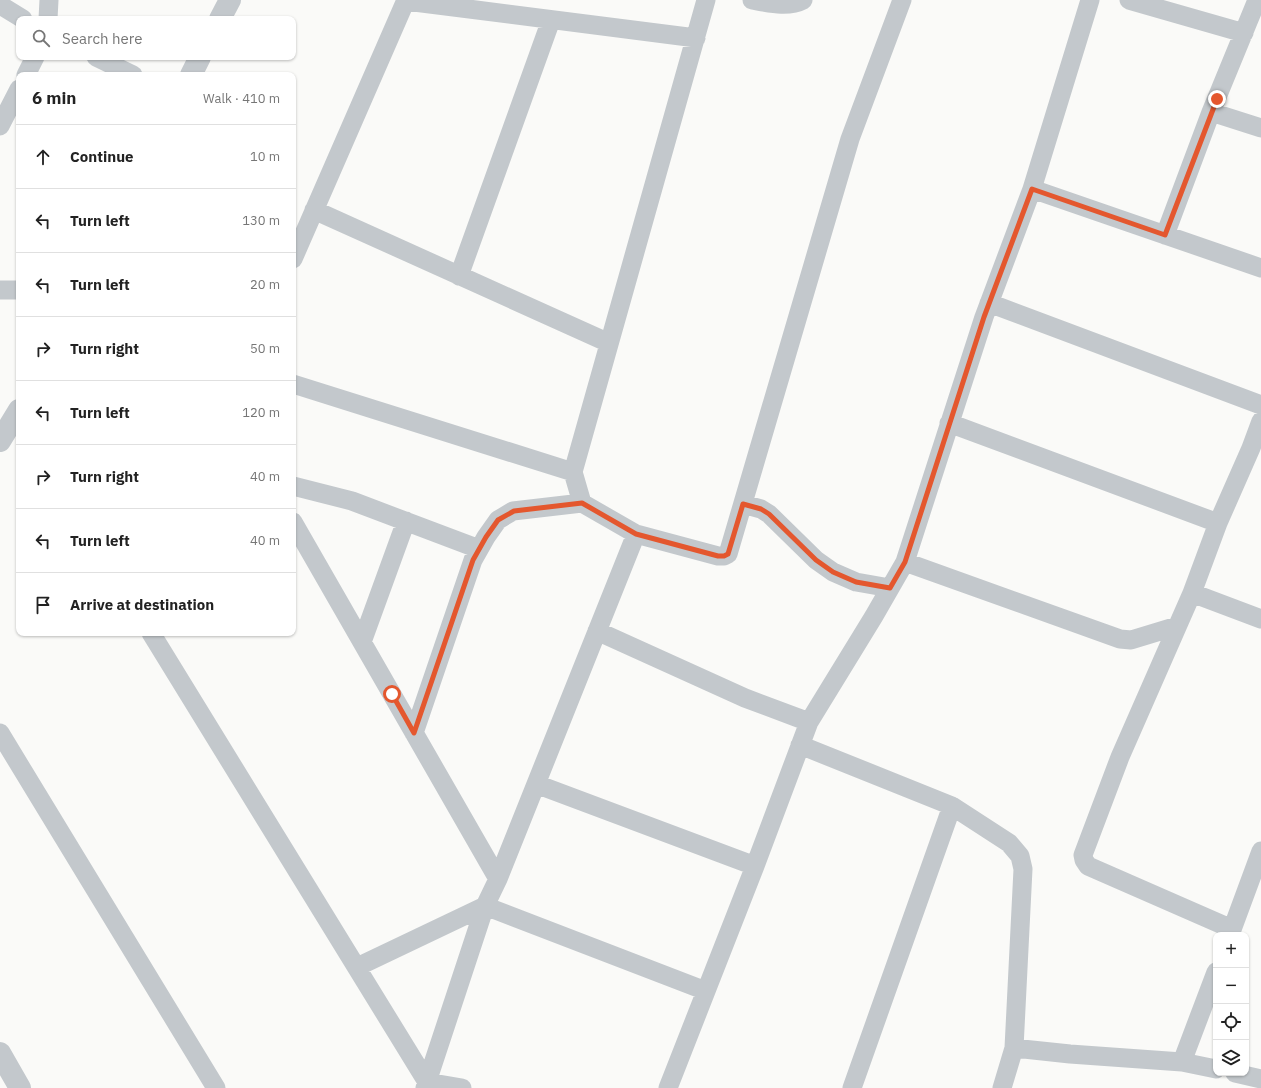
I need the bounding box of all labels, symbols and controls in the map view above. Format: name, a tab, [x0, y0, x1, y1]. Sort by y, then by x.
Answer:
search box	[16, 16, 296, 60]
icon: search	[30, 27, 52, 49]
text: Search here	[62, 29, 142, 48]
text: 6 min	[32, 87, 76, 109]
text: Walk · 410 m	[203, 90, 280, 107]
route end	[1208, 90, 1226, 108]
icon: ahead	[32, 146, 54, 168]
text: Continue	[70, 147, 134, 166]
text: 10 m	[250, 148, 280, 165]
icon: left	[32, 210, 54, 232]
text: Turn left	[70, 211, 130, 230]
text: 130 m	[242, 212, 280, 229]
icon: left	[32, 274, 54, 296]
text: Turn left	[70, 275, 130, 294]
text: 20 m	[250, 276, 280, 293]
icon: right	[32, 338, 54, 360]
text: Turn right	[70, 339, 139, 358]
text: 50 m	[250, 340, 280, 357]
icon: left	[32, 402, 54, 424]
text: Turn left	[70, 403, 130, 422]
text: 120 m	[242, 404, 280, 421]
icon: right	[32, 466, 54, 488]
text: Turn right	[70, 467, 139, 486]
text: 40 m	[250, 468, 280, 485]
icon: left	[32, 530, 54, 552]
text: Turn left	[70, 531, 130, 550]
text: 40 m	[250, 532, 280, 549]
icon: arrive	[32, 594, 54, 616]
text: Arrive at destination	[70, 595, 214, 614]
route start	[383, 685, 401, 703]
map controls	[1213, 932, 1249, 1076]
button: +	[1213, 932, 1249, 968]
button: −	[1213, 968, 1249, 1004]
button: locate	[1213, 1004, 1249, 1040]
button: layers	[1213, 1040, 1249, 1076]

